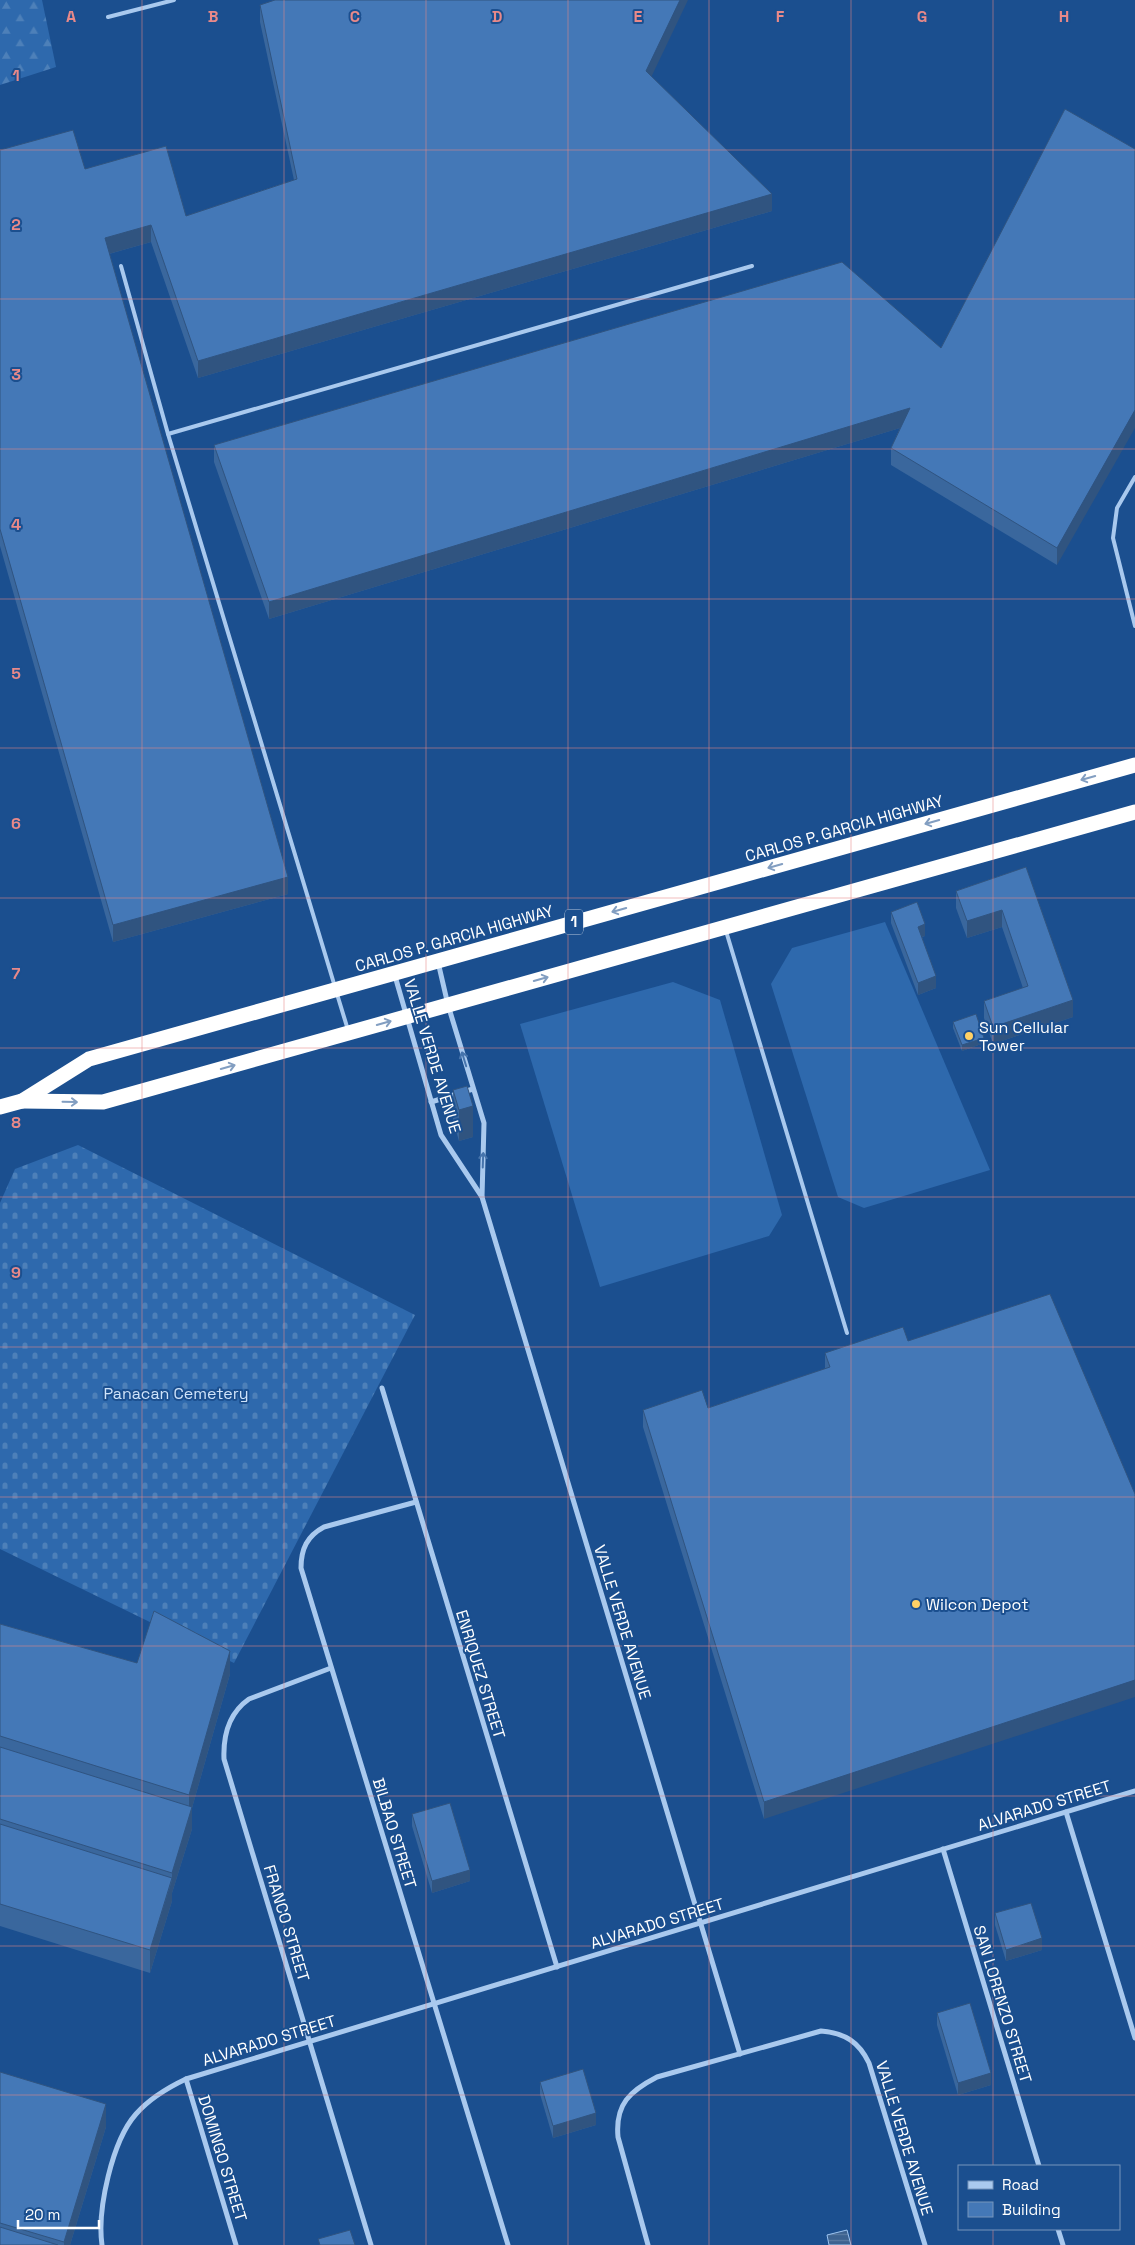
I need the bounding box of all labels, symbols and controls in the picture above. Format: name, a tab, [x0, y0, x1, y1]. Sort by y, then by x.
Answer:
text: A	[66, 6, 76, 27]
text: B	[208, 6, 218, 27]
text: C	[350, 6, 360, 27]
text: D	[492, 6, 502, 27]
text: E	[634, 6, 643, 27]
text: F	[776, 6, 785, 27]
text: G	[917, 6, 927, 27]
text: H	[1059, 6, 1069, 27]
text: 1	[12, 65, 20, 86]
text: 2	[11, 214, 21, 235]
text: 3	[11, 364, 21, 385]
text: 4	[11, 514, 21, 535]
text: 5	[11, 663, 21, 684]
one-way arrow	[1080, 774, 1096, 783]
street label: CARLOS P. GARCIA HIGHWAY	[742, 790, 946, 867]
text: 6	[11, 813, 21, 834]
one-way arrow	[924, 817, 940, 827]
one-way arrow	[768, 861, 784, 871]
street label: CARLOS P. GARCIA HIGHWAY	[352, 900, 556, 977]
one-way arrow	[611, 905, 627, 915]
road number: 1	[565, 910, 583, 934]
text: 7	[12, 963, 21, 984]
one-way arrow	[532, 974, 548, 983]
street label: VALLE VERDE AVENUE	[399, 976, 466, 1136]
place label: Sun Cellular Tower	[979, 1017, 1069, 1056]
one-way arrow	[376, 1018, 392, 1028]
marker: Sun Cellular Tower	[963, 1030, 975, 1042]
one-way arrow	[459, 1052, 469, 1068]
one-way arrow	[220, 1062, 236, 1072]
one-way arrow	[62, 1097, 78, 1106]
text: 8	[11, 1112, 21, 1133]
one-way arrow	[478, 1152, 488, 1168]
text: 9	[11, 1262, 21, 1283]
park label: Panacan Cemetery	[103, 1383, 249, 1404]
street label: VALLE VERDE AVENUE	[589, 1542, 656, 1702]
place label: Wilcon Depot	[926, 1594, 1029, 1615]
marker: Wilcon Depot	[910, 1598, 922, 1610]
street label: ENRIQUEZ STREET	[451, 1607, 510, 1741]
street label: BILBAO STREET	[368, 1775, 421, 1891]
street label: ALVARADO STREET	[975, 1775, 1113, 1836]
street label: FRANCO STREET	[259, 1862, 314, 1984]
street label: ALVARADO STREET	[588, 1893, 726, 1954]
street label: SAN LORENZO STREET	[969, 1923, 1036, 2085]
street label: ALVARADO STREET	[200, 2010, 338, 2071]
street label: VALLE VERDE AVENUE	[871, 2058, 938, 2218]
street label: DOMINGO STREET	[193, 2092, 252, 2224]
legend	[958, 2165, 1120, 2230]
text: Road	[1002, 2175, 1039, 2194]
scale bar	[18, 2198, 99, 2230]
text: Building	[1002, 2200, 1061, 2219]
text: 20 m	[25, 2205, 60, 2224]

